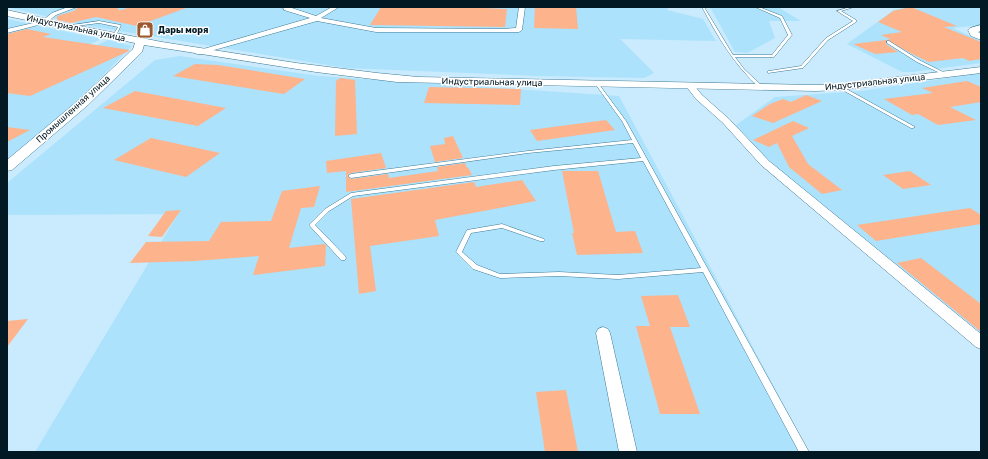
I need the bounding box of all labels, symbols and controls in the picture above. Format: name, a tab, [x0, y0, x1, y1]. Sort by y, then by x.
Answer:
street label: Индустриальная улица	[26, 13, 126, 43]
shop icon: Дары моря	[135, 20, 155, 40]
place label: Дары моря	[158, 25, 208, 35]
street label: Индустриальная улица	[824, 72, 926, 92]
street label: Промышленная улица	[34, 73, 112, 145]
street label: Индустриальная улица	[441, 76, 543, 88]

